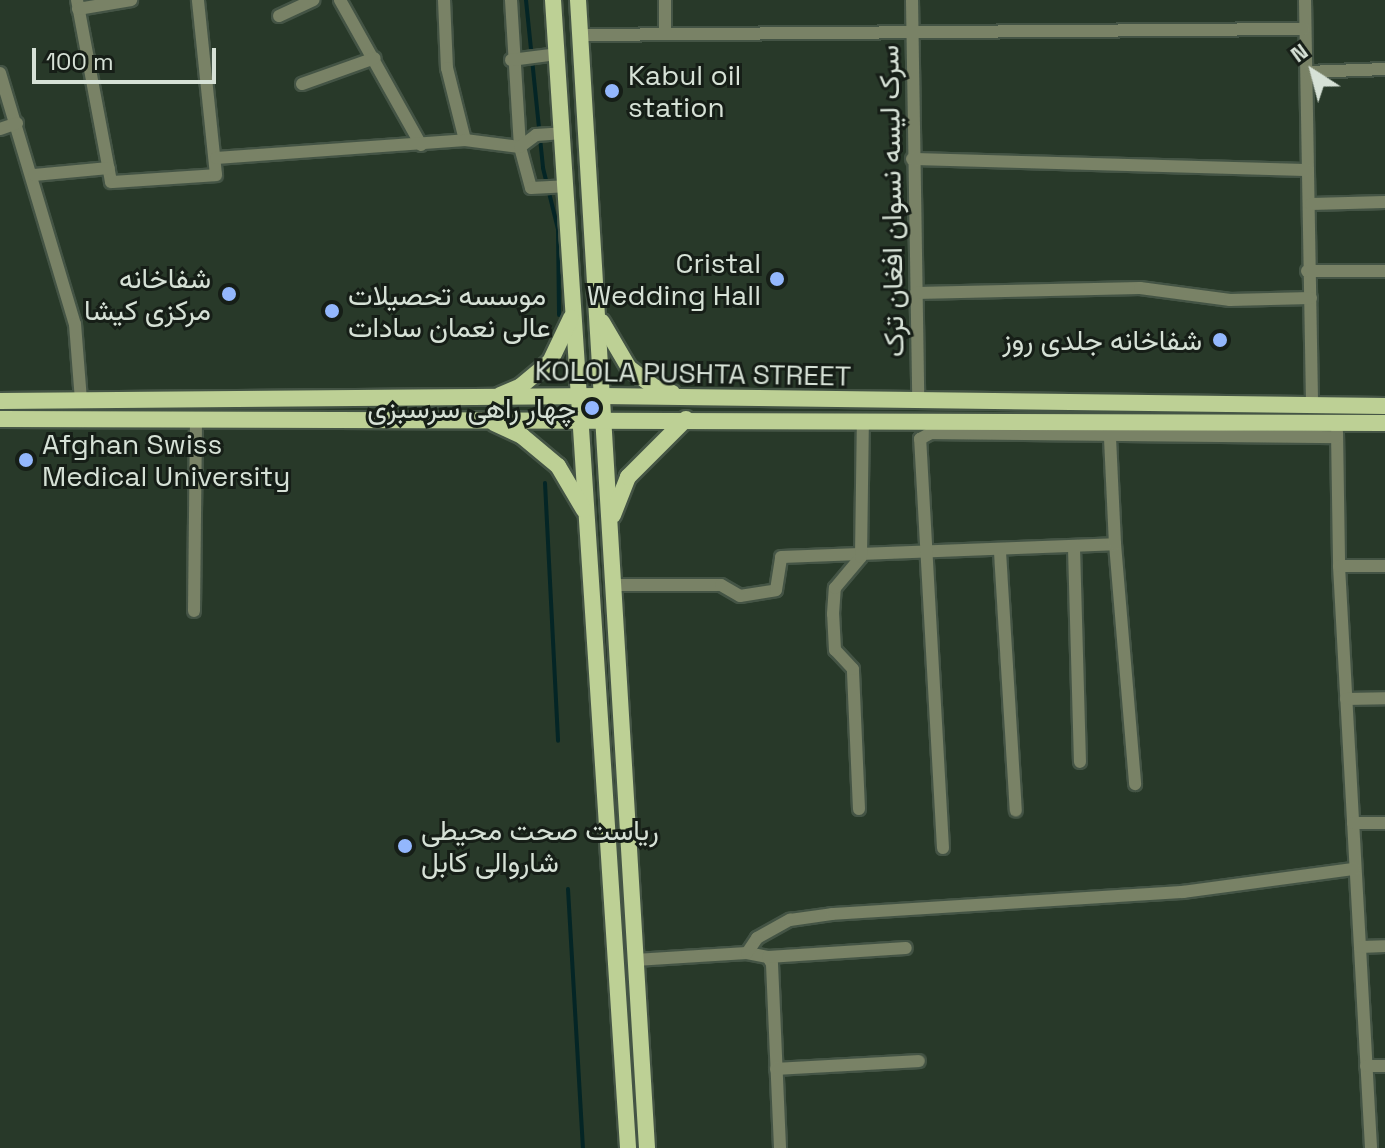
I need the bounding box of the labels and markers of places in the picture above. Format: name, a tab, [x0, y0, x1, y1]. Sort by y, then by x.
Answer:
place label: Kabul oil station	[628, 58, 741, 124]
marker: Kabul oil station	[603, 82, 621, 100]
place label: Cristal Wedding Hall	[587, 246, 761, 312]
place label: شفاخانه مرکزی کیشا	[84, 261, 211, 327]
marker: Cristal Wedding Hall	[768, 270, 786, 288]
place label: موسسه تحصیلات عالی نعمان سادات	[348, 278, 551, 344]
marker: شفاخانه مرکزی کیشا	[218, 283, 240, 305]
marker: موسسه تحصیلات عالی نعمان سادات	[323, 302, 341, 320]
place label: شفاخانه جلدی روز	[1002, 323, 1202, 357]
marker: شفاخانه جلدی روز	[1209, 329, 1231, 351]
place label: چهار راهی سرسبزی	[367, 391, 576, 425]
marker: چهار راهی سرسبزی	[583, 399, 601, 417]
place label: Afghan Swiss Medical University	[42, 427, 290, 493]
marker: Afghan Swiss Medical University	[17, 451, 35, 469]
place label: ریاست صحت محیطی شاروالی کابل	[421, 813, 659, 879]
marker: ریاست صحت محیطی شاروالی کابل	[396, 837, 414, 855]

